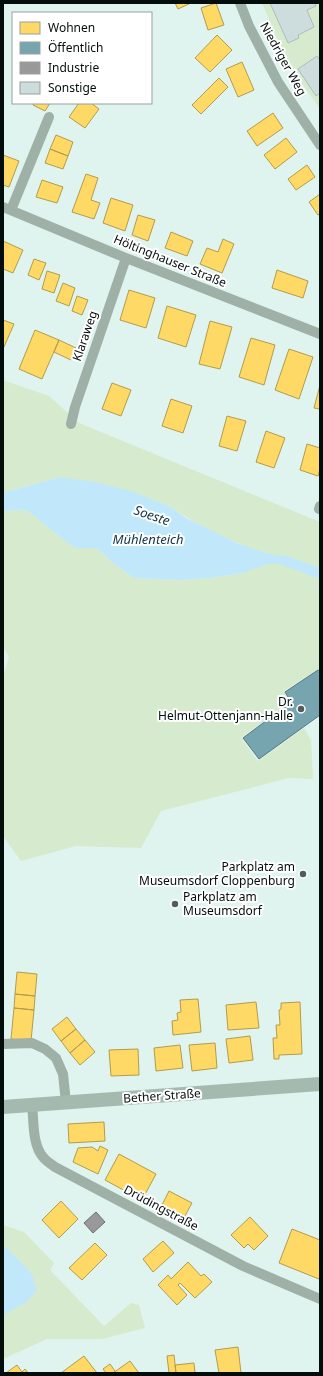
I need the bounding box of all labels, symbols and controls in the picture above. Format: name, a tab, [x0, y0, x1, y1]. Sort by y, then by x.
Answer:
legend	[12, 12, 152, 104]
text: Wohnen	[48, 19, 95, 36]
street label: Niedriger Weg	[256, 19, 311, 99]
text: Öffentlich	[48, 39, 104, 56]
text: Industrie	[48, 59, 99, 76]
text: Sonstige	[48, 79, 97, 96]
street label: Höltinghauser Straße	[111, 230, 229, 291]
street label: Klaraweg	[68, 308, 101, 363]
water label: Soeste	[132, 501, 173, 530]
water label: Mühlenteich	[113, 530, 183, 548]
place label: Dr. Helmut-Ottenjann-Halle	[158, 693, 293, 724]
marker: Dr. Helmut-Ottenjann-Halle	[296, 704, 306, 714]
place label: Parkplatz am Museumsdorf Cloppenburg	[139, 858, 295, 889]
marker: Parkplatz am Museumsdorf Cloppenburg	[298, 869, 308, 879]
place label: Parkplatz am Museumsdorf	[183, 888, 263, 919]
marker: Parkplatz am Museumsdorf	[170, 899, 180, 909]
street label: Bether Straße	[123, 1084, 202, 1107]
street label: Drüdingstraße	[121, 1181, 202, 1234]

